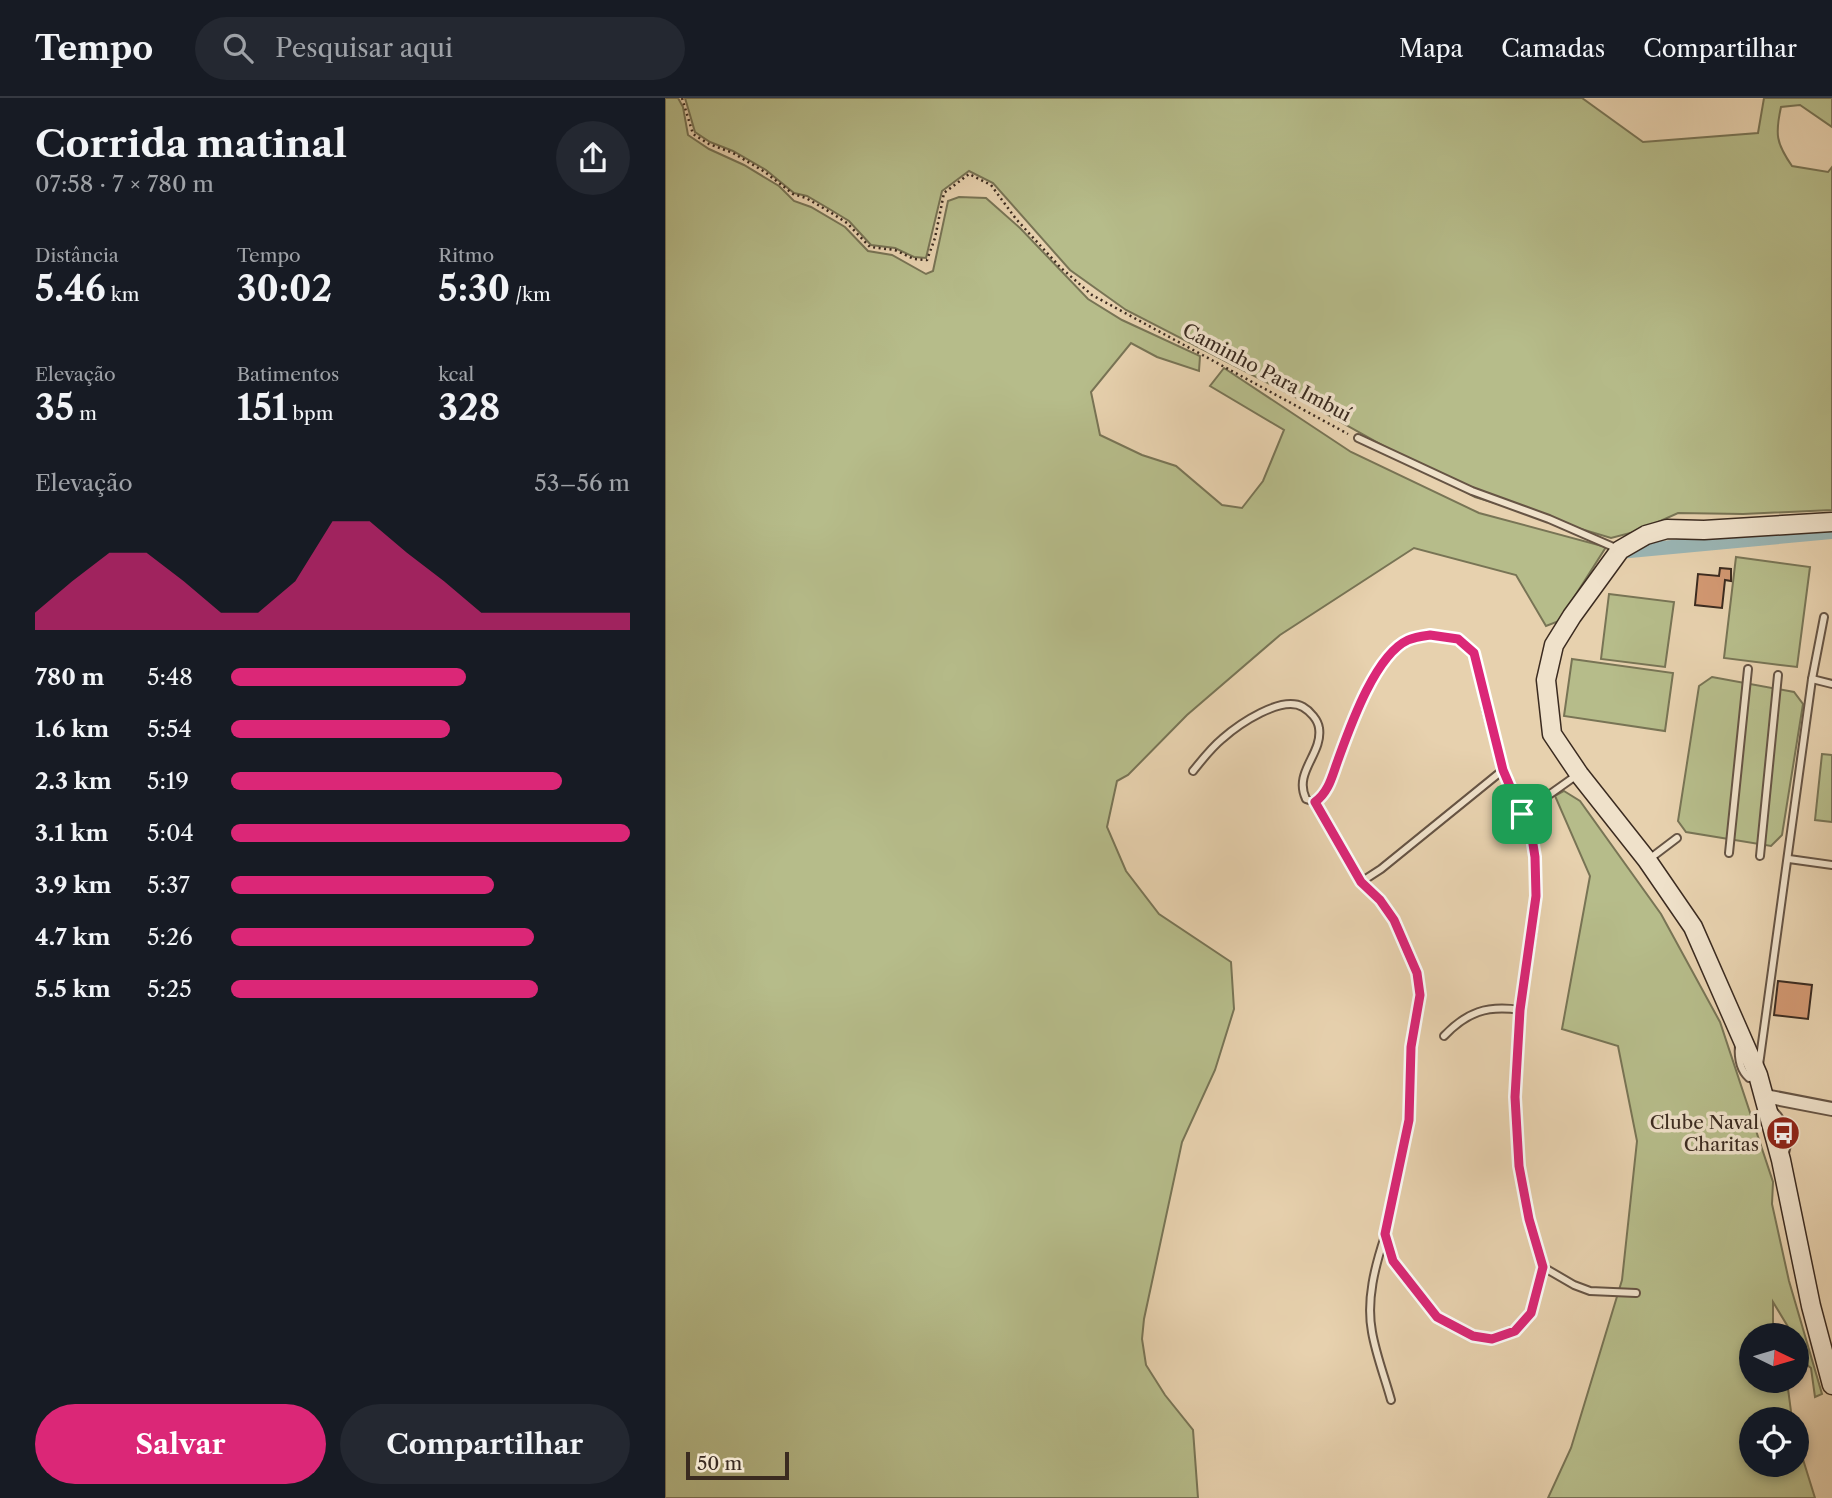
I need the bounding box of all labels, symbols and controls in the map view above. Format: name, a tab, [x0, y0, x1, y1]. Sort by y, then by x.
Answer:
search box	[195, 17, 685, 80]
text: Tempo	[35, 28, 153, 69]
icon: search	[219, 29, 257, 67]
text: Pesquisar aqui	[275, 32, 453, 64]
text: Mapa	[1399, 34, 1463, 63]
text: Camadas	[1501, 34, 1605, 63]
text: Compartilhar	[1643, 34, 1797, 63]
text: Corrida matinal	[35, 120, 347, 167]
button: share	[556, 121, 630, 195]
text: 07:58 · 7 × 780 m	[35, 170, 214, 198]
text: Distância	[35, 244, 119, 267]
text: Tempo	[237, 244, 301, 267]
text: Ritmo	[438, 244, 494, 267]
text: 5.46	[35, 267, 106, 310]
text: 30:02	[237, 267, 332, 310]
text: 5:30	[438, 267, 510, 310]
text: km	[106, 283, 139, 306]
text: /km	[510, 283, 551, 306]
street label: Caminho Para Imbuí	[1179, 318, 1355, 427]
text: Elevação	[35, 363, 116, 386]
text: Batimentos	[237, 363, 339, 386]
text: kcal	[438, 363, 474, 386]
text: 35	[35, 386, 74, 429]
text: 151	[237, 386, 287, 429]
text: 328	[438, 386, 500, 429]
text: m	[74, 402, 97, 425]
text: bpm	[287, 402, 333, 425]
text: Elevação	[35, 469, 133, 497]
text: 53–56 m	[534, 469, 630, 497]
text: 780 m	[35, 663, 105, 691]
text: 5:48	[147, 663, 193, 691]
text: 1.6 km	[35, 715, 109, 743]
text: 5:54	[147, 715, 192, 743]
text: 2.3 km	[35, 767, 112, 795]
text: 5:19	[147, 767, 189, 795]
pin	[1492, 784, 1552, 844]
icon: arrive	[1503, 795, 1541, 833]
text: 3.1 km	[35, 819, 109, 847]
text: 5:04	[147, 819, 194, 847]
text: 3.9 km	[35, 871, 111, 899]
text: 5:37	[147, 871, 190, 899]
text: 4.7 km	[35, 923, 111, 951]
text: 5:26	[147, 923, 193, 951]
text: 5.5 km	[35, 975, 111, 1003]
text: 5:25	[147, 975, 192, 1003]
place label: Clube Naval Charitas	[1650, 1111, 1759, 1156]
bus stop icon: Clube Naval Charitas	[1764, 1114, 1802, 1152]
north arrow	[1739, 1323, 1809, 1393]
map controls	[1739, 1323, 1809, 1477]
button: Salvar	[35, 1404, 326, 1484]
button: Compartilhar	[340, 1404, 630, 1484]
button: locate	[1739, 1407, 1809, 1477]
scale bar	[686, 1449, 789, 1481]
text: 50 m	[697, 1452, 742, 1475]

